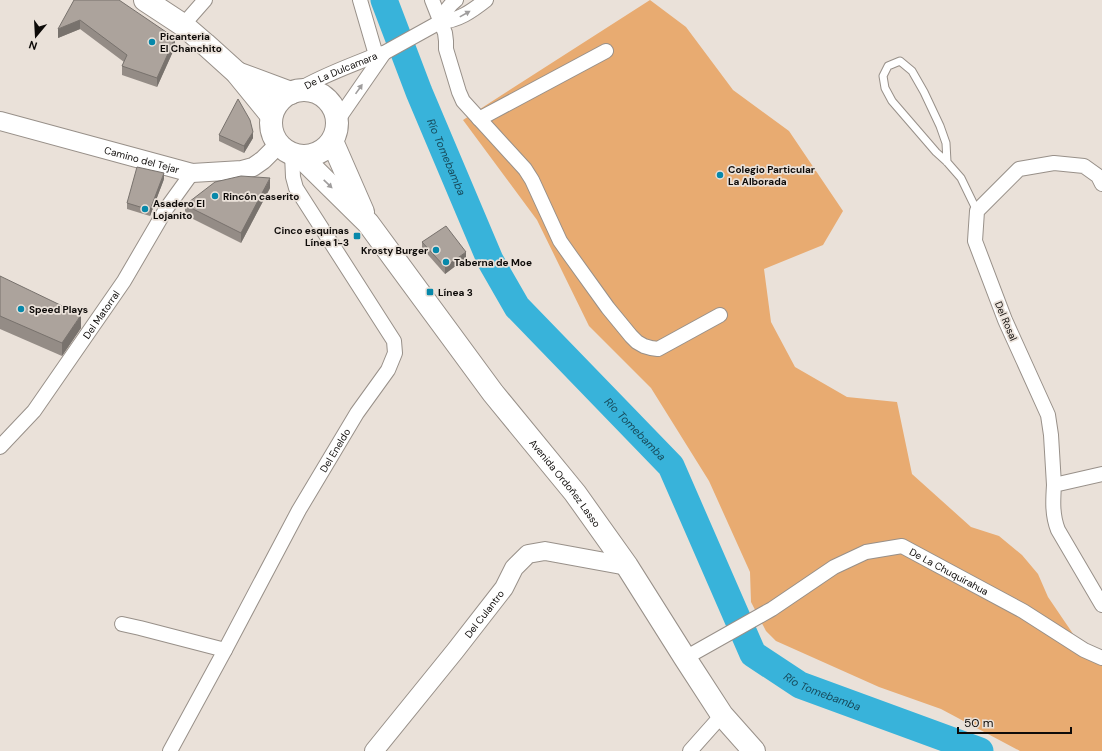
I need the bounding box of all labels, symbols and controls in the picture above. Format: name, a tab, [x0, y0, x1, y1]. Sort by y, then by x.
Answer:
one-way arrow	[459, 11, 471, 18]
north arrow	[16, 16, 56, 56]
place label: Picanteria El Chanchito	[160, 30, 222, 55]
marker: Picanteria El Chanchito	[147, 37, 157, 47]
text: N	[27, 38, 39, 53]
street label: De La Dulcamara	[302, 49, 379, 92]
one-way arrow	[355, 84, 363, 94]
water label: Río Tomebamba	[424, 116, 469, 198]
street label: Camino del Tejar	[103, 143, 181, 176]
place label: Colegio Particular La Alborada	[728, 163, 815, 188]
marker: Colegio Particular La Alborada	[715, 170, 725, 180]
one-way arrow	[323, 179, 333, 189]
place label: Rincón caserito	[223, 190, 299, 203]
marker: Rincón caserito	[210, 191, 220, 201]
place label: Asadero El Lojanito	[153, 197, 205, 222]
marker: Asadero El Lojanito	[140, 204, 150, 214]
place label: Cinco esquinas Línea 1-3	[274, 224, 349, 249]
marker: Cinco esquinas Línea 1-3	[352, 231, 362, 241]
place label: Krosty Burger	[361, 244, 428, 257]
marker: Krosty Burger	[431, 245, 441, 255]
place label: Taberna de Moe	[454, 256, 532, 269]
marker: Taberna de Moe	[441, 257, 451, 267]
place label: Línea 3	[438, 286, 473, 299]
marker: Línea 3	[425, 287, 435, 297]
street label: Del Matorral	[80, 288, 122, 341]
street label: Del Rosal	[992, 299, 1020, 343]
place label: Speed Plays	[29, 303, 88, 316]
marker: Speed Plays	[16, 304, 26, 314]
water label: Río Tomebamba	[602, 395, 669, 463]
street label: Del Eneldo	[317, 426, 353, 475]
street label: Avenida Ordoñez Lasso	[527, 436, 604, 530]
street label: De La Chuquirahua	[907, 545, 991, 598]
street label: Del Culantro	[461, 587, 507, 640]
water label: Río Tomebamba	[781, 669, 863, 714]
scale bar	[958, 709, 1071, 735]
text: 50 m	[964, 715, 993, 731]

